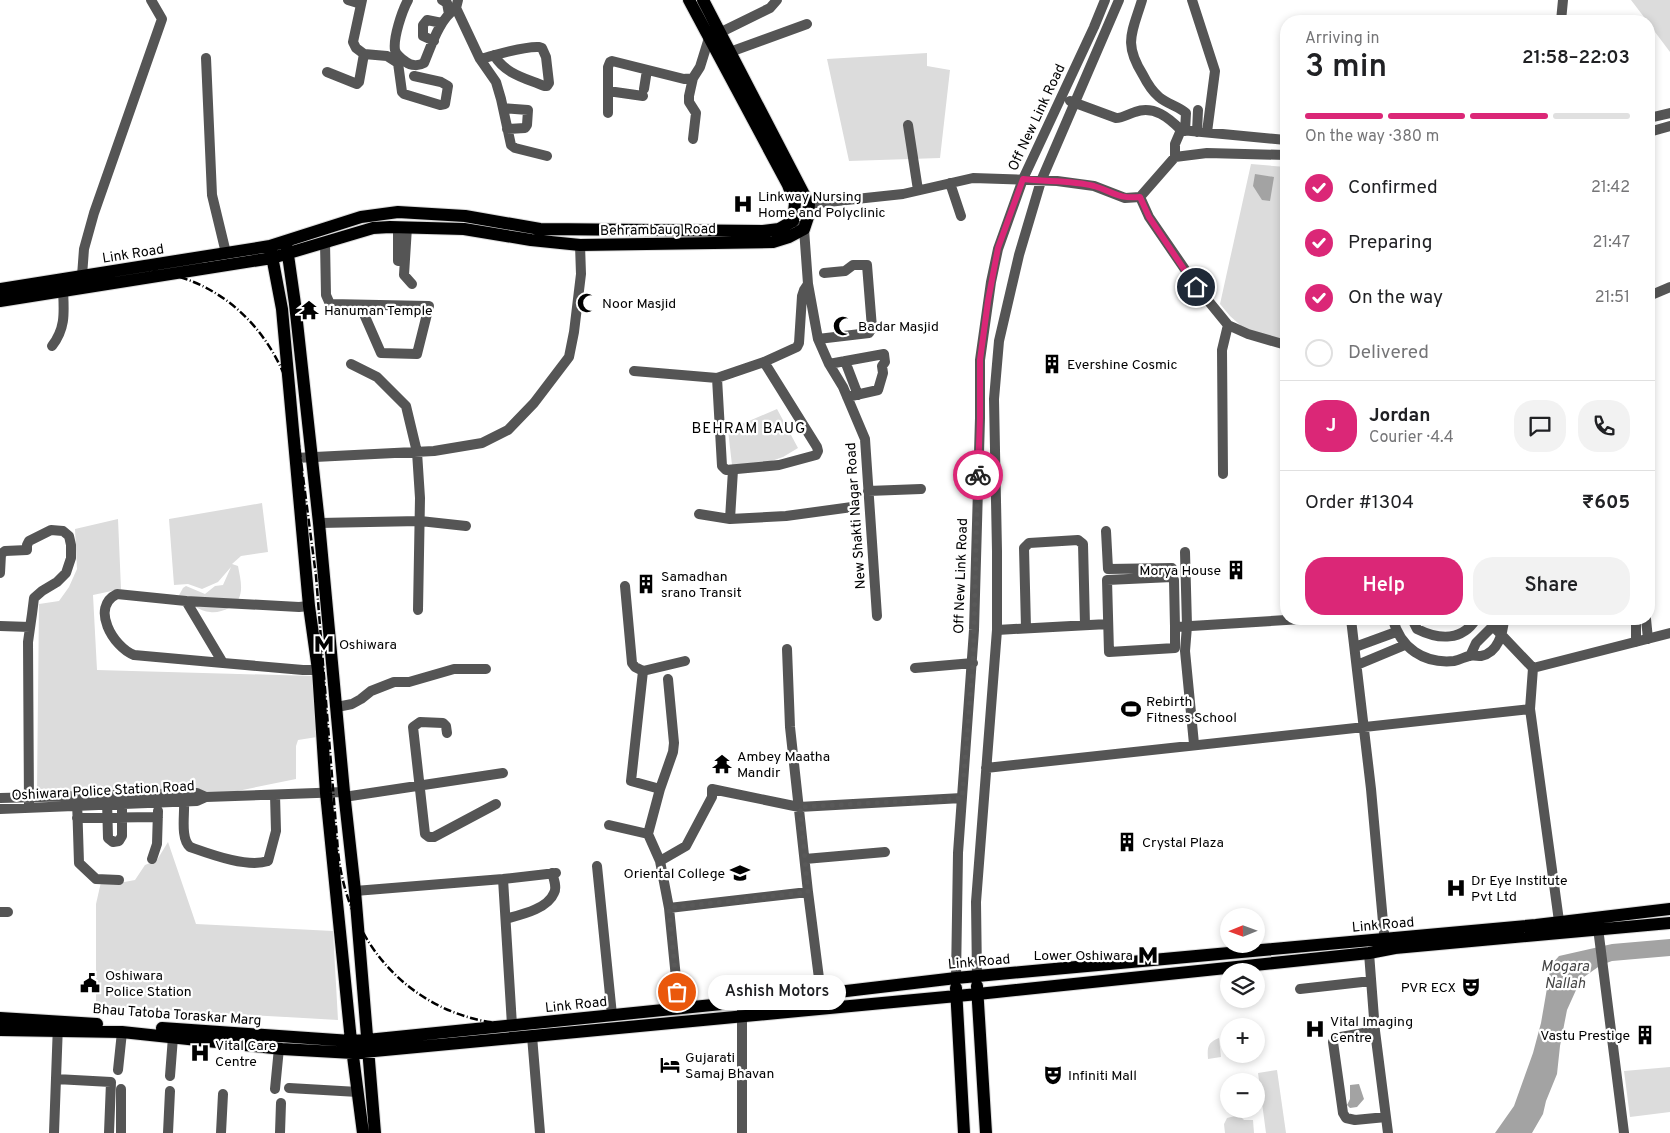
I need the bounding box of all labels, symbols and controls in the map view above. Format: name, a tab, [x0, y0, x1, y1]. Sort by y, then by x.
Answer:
text: Arriving in	[1305, 29, 1380, 49]
text: 21:58–22:03	[1522, 46, 1630, 70]
text: 3 min	[1305, 48, 1387, 88]
street label: Off New Link Road	[1005, 61, 1070, 174]
text: On the way · 380 m	[1305, 127, 1439, 147]
icon: check	[1305, 174, 1333, 202]
text: Confirmed	[1348, 176, 1438, 200]
text: 21:42	[1591, 178, 1630, 198]
place label: Linkway Nursing Home and Polyclinic	[758, 189, 886, 222]
hospital icon: Linkway Nursing Home and Polyclinic	[732, 193, 754, 215]
street label: Behrambaug Road	[600, 221, 716, 240]
icon: check	[1305, 229, 1333, 257]
text: Preparing	[1348, 231, 1432, 255]
text: 21:47	[1593, 233, 1630, 253]
street label: Link Road	[101, 241, 165, 268]
pin	[1175, 266, 1217, 308]
icon: home	[1182, 273, 1210, 301]
icon: check	[1305, 284, 1333, 312]
text: On the way	[1348, 286, 1443, 310]
text: 21:51	[1595, 288, 1630, 308]
mosque icon: Noor Masjid	[576, 292, 598, 314]
place label: Noor Masjid	[602, 296, 676, 313]
temple icon: Hanuman Temple	[298, 299, 320, 321]
place label: Hanuman Temple	[324, 303, 433, 320]
mosque icon: Badar Masjid	[832, 315, 854, 337]
place label: Badar Masjid	[858, 319, 939, 336]
text: Delivered	[1348, 341, 1429, 365]
building icon: Evershine Cosmic	[1041, 353, 1063, 375]
place label: Evershine Cosmic	[1067, 357, 1177, 374]
button: chat	[1514, 400, 1566, 452]
button: phone	[1578, 400, 1630, 452]
text: Jordan	[1369, 404, 1431, 428]
text: J	[1326, 414, 1336, 438]
district label: BEHRAM BAUG	[692, 420, 806, 439]
text: Courier · 4.4	[1369, 428, 1454, 448]
street label: New Shakti Nagar Road	[843, 442, 870, 590]
courier	[953, 450, 1003, 500]
icon: bike	[964, 461, 992, 489]
text: Order #1304	[1305, 491, 1414, 515]
text: ₹605	[1582, 491, 1630, 515]
street label: Off New Link Road	[951, 518, 972, 634]
button: Help	[1305, 557, 1463, 615]
button: Share	[1473, 557, 1630, 615]
building icon: Morya House	[1225, 559, 1247, 581]
place label: Morya House	[1139, 563, 1221, 580]
place label: Samadhan srano Transit	[661, 569, 742, 602]
building icon: Samadhan srano Transit	[635, 573, 657, 595]
metro station icon: Oshiwara	[313, 633, 335, 655]
place label: Oshiwara	[339, 637, 397, 654]
place label: Rebirth Fitness School	[1146, 694, 1237, 727]
sports icon: Rebirth Fitness School	[1120, 698, 1142, 720]
place label: Ambey Maatha Mandir	[737, 749, 830, 782]
temple icon: Ambey Maatha Mandir	[711, 753, 733, 775]
street label: Oshiwara Police Station Road	[11, 778, 195, 805]
building icon: Crystal Plaza	[1116, 831, 1138, 853]
place label: Crystal Plaza	[1142, 835, 1224, 852]
school or university icon: Oriental College	[729, 862, 751, 884]
place label: Oriental College	[624, 866, 725, 883]
place label: Dr Eye Institute Pvt Ltd	[1471, 873, 1567, 906]
hospital icon: Dr Eye Institute Pvt Ltd	[1445, 877, 1467, 899]
north arrow	[1220, 908, 1265, 952]
map controls	[1220, 908, 1265, 1118]
street label: Link Road	[1351, 914, 1415, 937]
metro station icon: Lower Oshiwara	[1137, 944, 1159, 966]
place label: Lower Oshiwara	[1033, 948, 1133, 965]
street label: Link Road	[947, 951, 1011, 974]
water label: Mogara Nallah	[1541, 958, 1590, 994]
button: layers	[1220, 963, 1265, 1008]
place label: Oshiwara Police Station	[105, 968, 192, 1001]
pin	[656, 971, 698, 1013]
public building icon: Oshiwara Police Station	[79, 972, 101, 994]
callout: Ashish Motors	[707, 974, 844, 1010]
theatre icon: PVR ECX	[1460, 976, 1482, 998]
icon: bag	[663, 978, 691, 1006]
place label: PVR ECX	[1401, 980, 1456, 997]
text: Ashish Motors	[725, 982, 829, 1002]
street label: Link Road	[544, 994, 608, 1017]
street label: Bhau Tatoba Toraskar Marg	[92, 1001, 262, 1030]
place label: Vital Imaging Centre	[1330, 1014, 1413, 1047]
button: +	[1220, 1018, 1265, 1063]
hospital icon: Vital Imaging Centre	[1304, 1018, 1326, 1040]
building icon: Vastu Prestige	[1634, 1024, 1656, 1046]
place label: Vastu Prestige	[1540, 1028, 1630, 1045]
place label: Vital Care Centre	[215, 1038, 276, 1071]
hospital icon: Vital Care Centre	[189, 1042, 211, 1064]
place label: Gujarati Samaj Bhavan	[685, 1050, 774, 1083]
hotel icon: Gujarati Samaj Bhavan	[659, 1054, 681, 1076]
theatre icon: Infiniti Mall	[1042, 1064, 1064, 1086]
place label: Infiniti Mall	[1068, 1068, 1137, 1085]
button: −	[1220, 1073, 1265, 1118]

